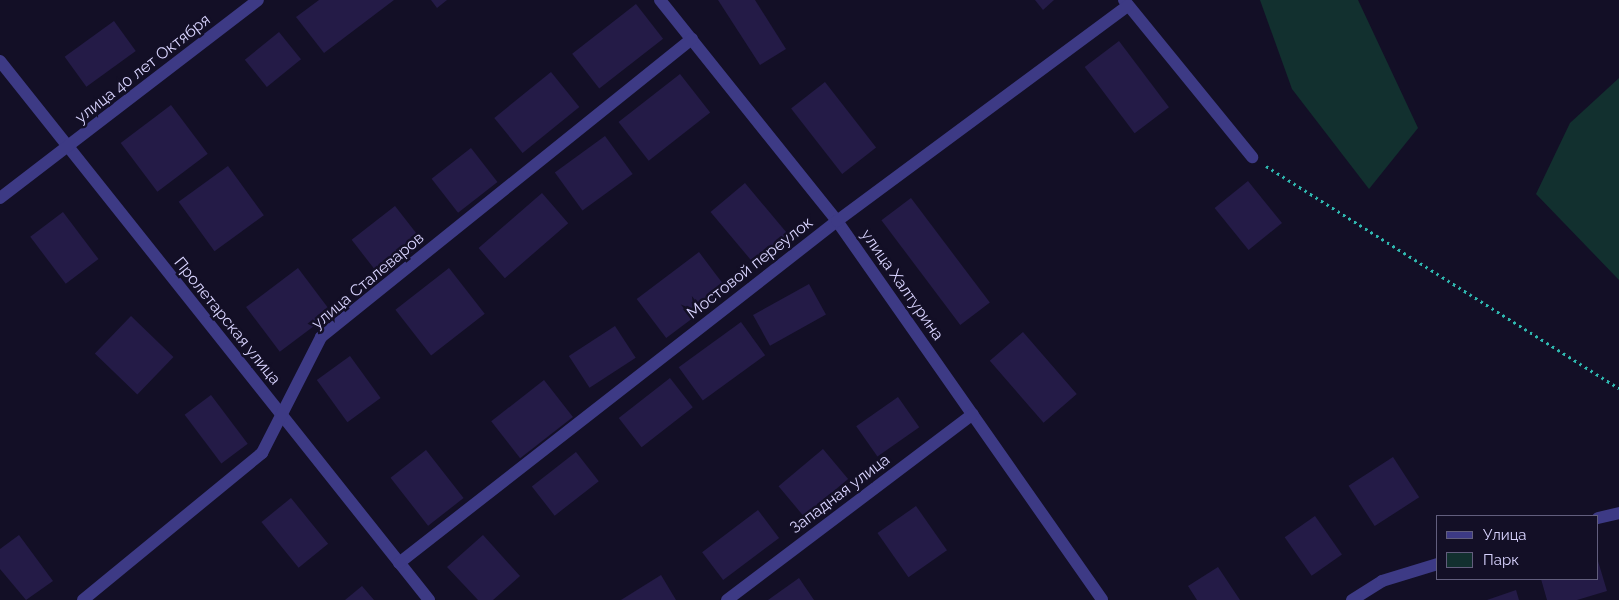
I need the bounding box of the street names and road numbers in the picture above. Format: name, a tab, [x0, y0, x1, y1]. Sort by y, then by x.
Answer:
street label: улица 40 лет Октября	[72, 10, 214, 128]
street label: Мостовой переулок	[683, 213, 817, 323]
street label: улица Халтурина	[857, 226, 947, 344]
street label: улица Сталеваров	[308, 229, 428, 333]
street label: Пролетарская улица	[170, 253, 284, 389]
street label: Западная улица	[786, 450, 894, 538]

